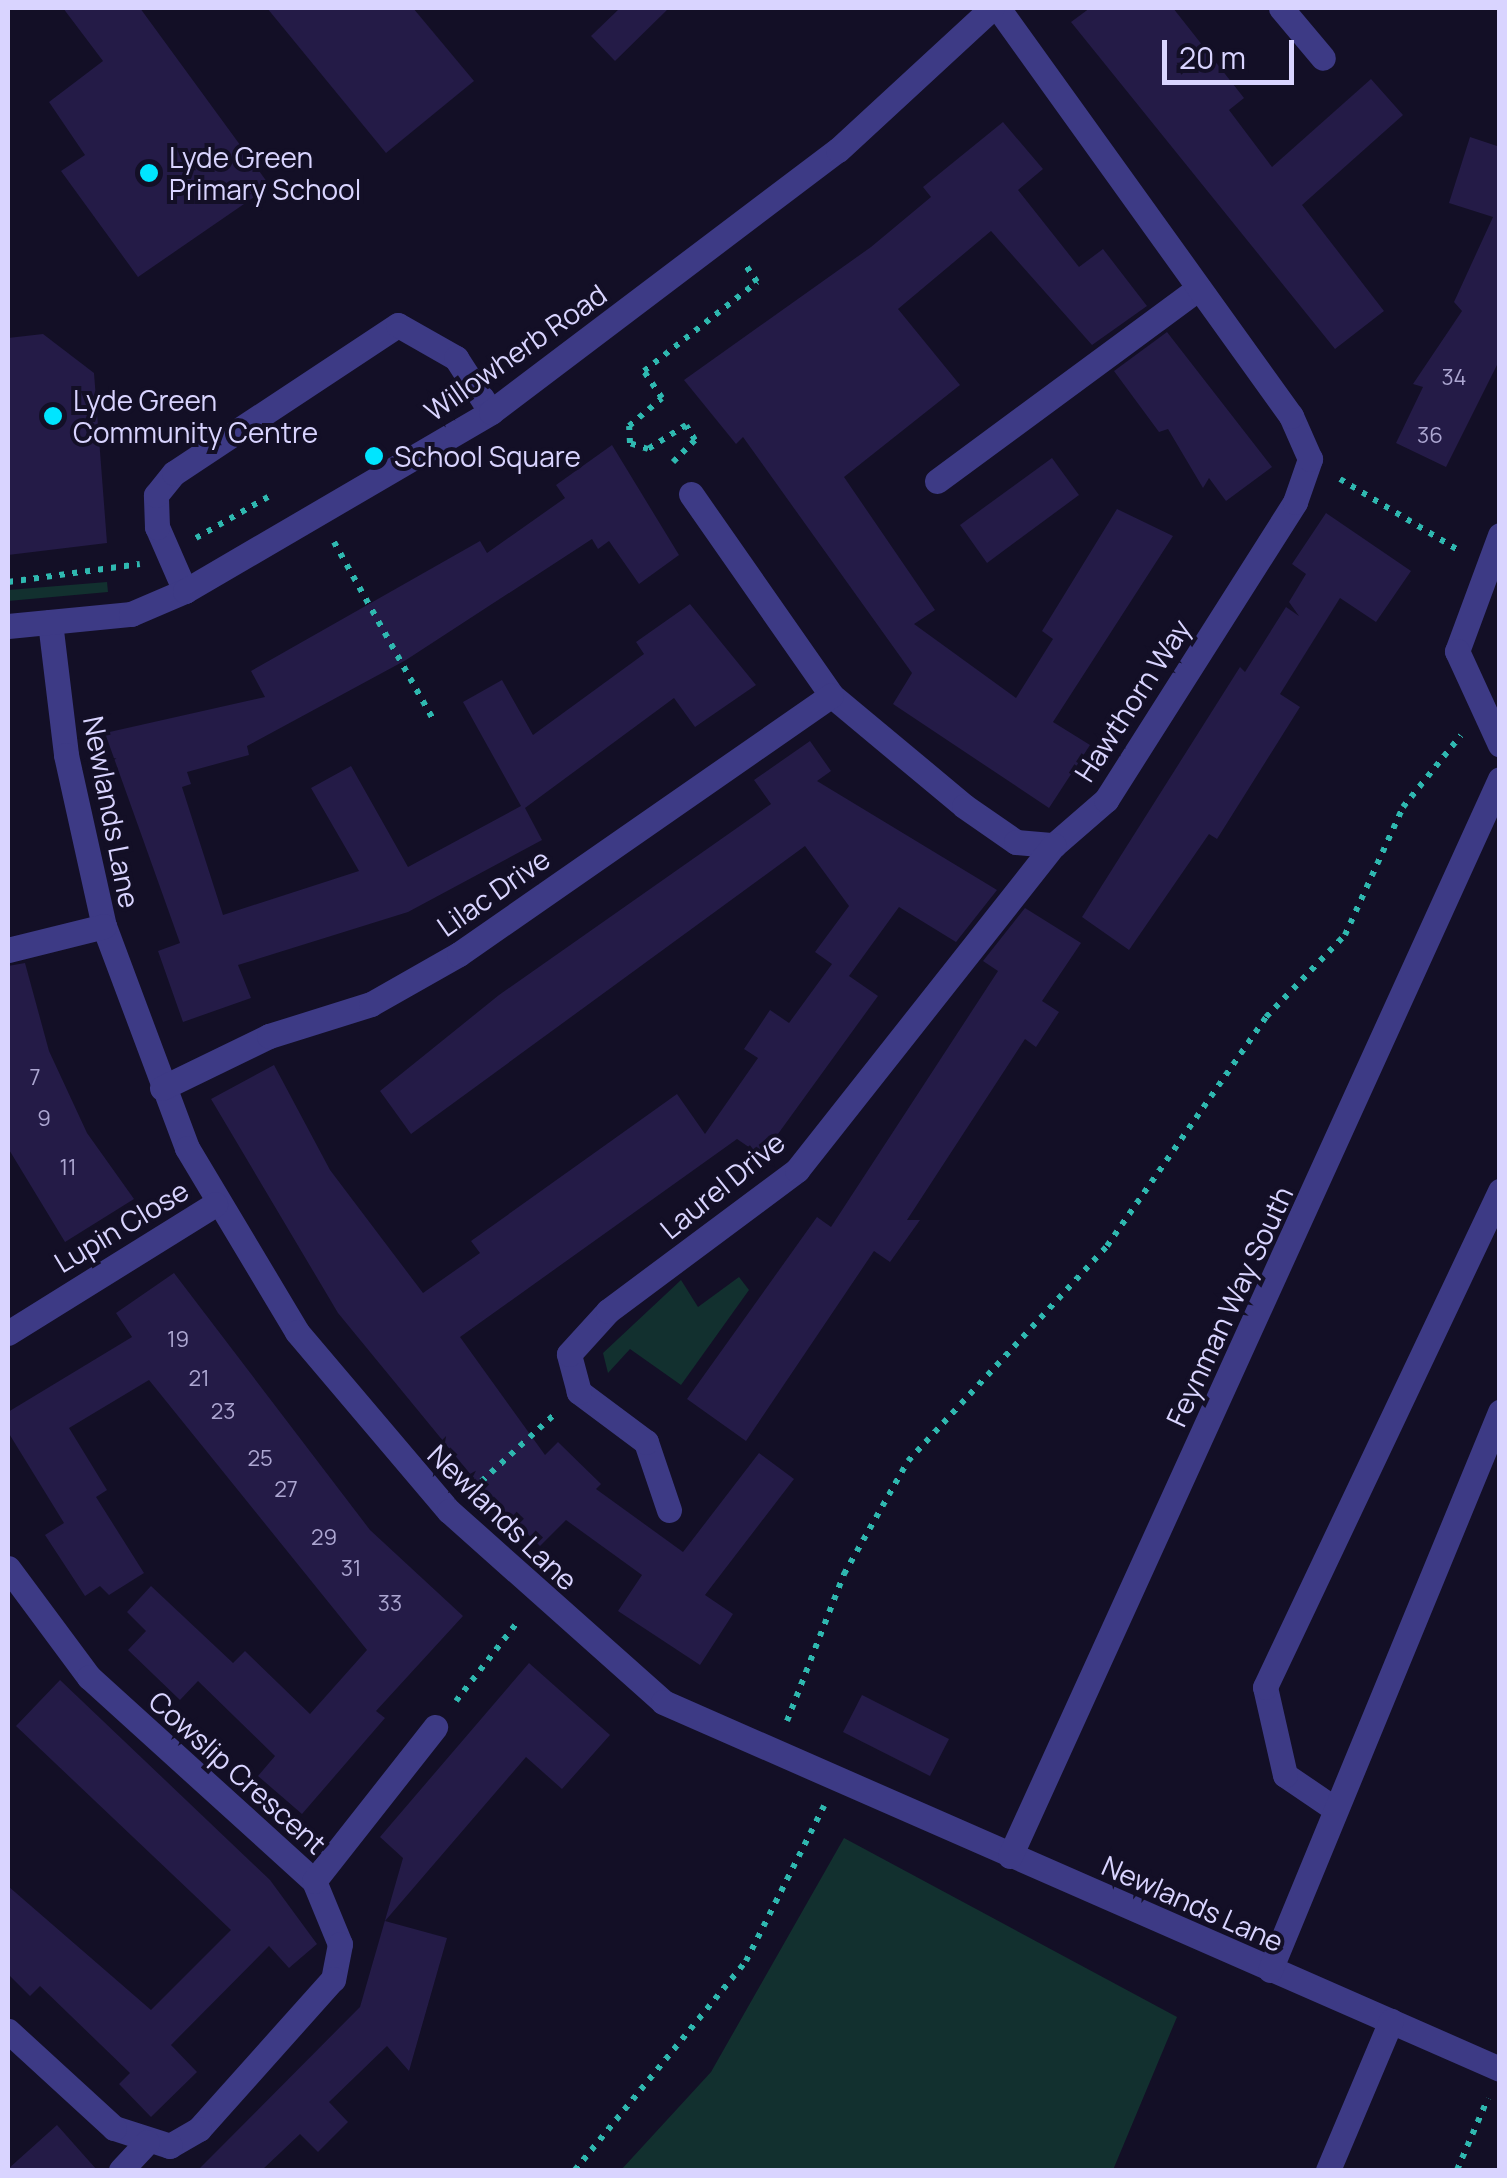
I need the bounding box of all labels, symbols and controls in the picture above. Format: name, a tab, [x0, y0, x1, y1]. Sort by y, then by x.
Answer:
scale bar	[1167, 20, 1300, 82]
text: 20 m	[1179, 37, 1246, 78]
place label: Lyde Green Primary School	[169, 140, 361, 206]
marker: Lyde Green Primary School	[138, 162, 160, 184]
street label: Willowherb Road	[418, 277, 612, 427]
house number: 34	[1441, 365, 1467, 391]
place label: Lyde Green Community Centre	[73, 383, 318, 449]
marker: Lyde Green Community Centre	[42, 405, 64, 427]
house number: 36	[1417, 423, 1443, 449]
place label: School Square	[394, 439, 581, 473]
marker: School Square	[363, 445, 385, 467]
street label: Hawthorn Way	[1067, 613, 1197, 787]
street label: Newlands Lane	[77, 713, 147, 911]
street label: Lilac Drive	[430, 841, 556, 943]
house number: 7	[29, 1065, 41, 1091]
house number: 9	[37, 1106, 51, 1132]
street label: Laurel Drive	[653, 1125, 791, 1245]
house number: 11	[59, 1155, 77, 1181]
street label: Lupin Close	[48, 1173, 194, 1279]
street label: Feynman Way South	[1159, 1181, 1299, 1431]
house number: 19	[167, 1327, 189, 1353]
house number: 21	[188, 1366, 210, 1392]
house number: 23	[211, 1399, 235, 1425]
street label: Newlands Lane	[421, 1437, 585, 1597]
house number: 25	[247, 1446, 273, 1472]
house number: 27	[274, 1477, 298, 1503]
house number: 29	[311, 1525, 337, 1551]
house number: 31	[341, 1556, 361, 1582]
house number: 33	[378, 1591, 402, 1617]
street label: Cowslip Crescent	[143, 1684, 333, 1860]
street label: Newlands Lane	[1097, 1848, 1289, 1958]

